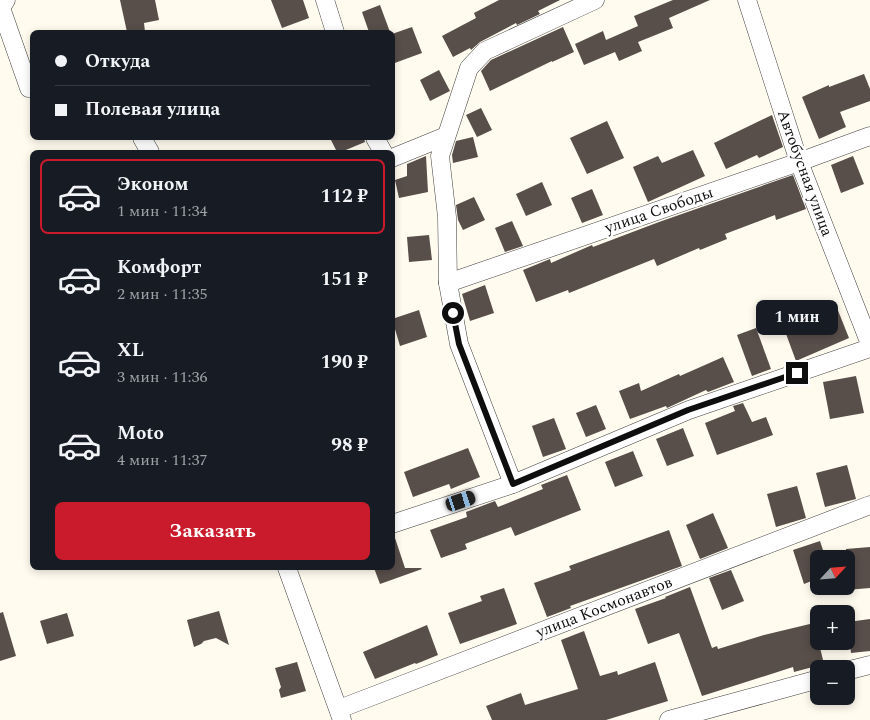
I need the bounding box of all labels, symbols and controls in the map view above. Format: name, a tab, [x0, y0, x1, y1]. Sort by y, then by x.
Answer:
text: Откуда	[85, 47, 150, 76]
text: Полевая улица	[85, 95, 220, 124]
street label: Автобусная улица	[771, 106, 839, 240]
text: Эконом	[117, 170, 188, 199]
icon: car	[57, 174, 102, 219]
street label: улица Свободы	[601, 180, 717, 240]
text: 112 ₽	[321, 182, 368, 211]
text: 1 мин · 11:34	[117, 199, 207, 223]
text: Комфорт	[117, 253, 201, 282]
icon: car	[57, 257, 102, 302]
text: 151 ₽	[321, 265, 368, 294]
text: 2 мин · 11:35	[117, 282, 207, 306]
callout: 1 мин	[756, 300, 838, 336]
route start	[442, 302, 464, 324]
text: 1 мин	[774, 305, 820, 329]
text: XL	[117, 336, 144, 365]
icon: car	[57, 340, 102, 385]
text: 190 ₽	[321, 348, 368, 377]
route end	[786, 362, 808, 384]
text: 3 мин · 11:36	[117, 365, 207, 389]
text: Moto	[117, 419, 164, 448]
icon: car	[57, 423, 102, 468]
text: 98 ₽	[331, 431, 368, 460]
text: 4 мин · 11:37	[117, 448, 207, 472]
car	[444, 489, 477, 513]
button: Заказать	[55, 502, 370, 560]
north arrow	[810, 550, 855, 595]
map controls	[810, 550, 855, 705]
street label: улица Космонавтов	[531, 570, 676, 644]
button: +	[810, 605, 855, 650]
button: −	[810, 660, 855, 705]

